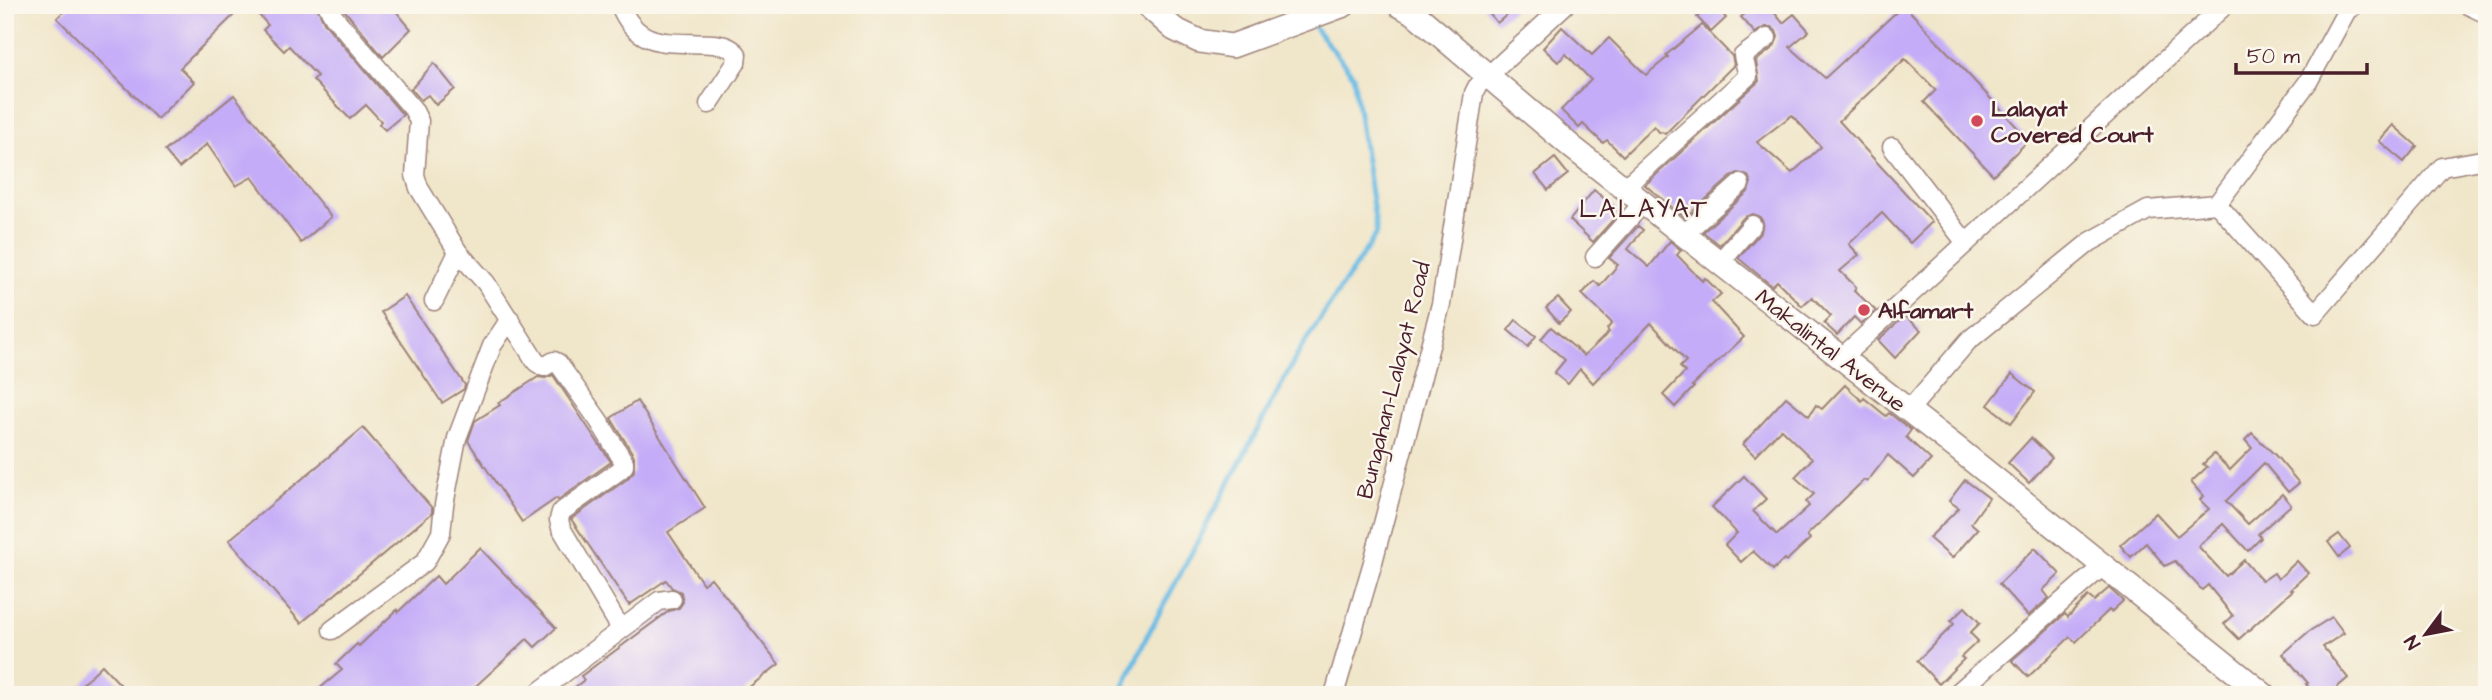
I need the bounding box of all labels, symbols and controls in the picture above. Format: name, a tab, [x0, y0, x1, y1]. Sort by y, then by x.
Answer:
scale bar	[2236, 32, 2368, 76]
text: 50 m	[2247, 42, 2301, 71]
place label: Lalayat Covered Court	[1991, 93, 2154, 151]
marker: Lalayat Covered Court	[1969, 113, 1985, 129]
district label: LALAYAT	[1579, 191, 1709, 227]
street label: Bungahan-Lalayat Road	[1349, 258, 1440, 502]
street label: Makalintal Avenue	[1748, 282, 1913, 420]
place label: Alfamart	[1878, 295, 1974, 327]
marker: Alfamart	[1856, 302, 1872, 318]
north arrow	[2390, 598, 2460, 668]
text: N	[2398, 630, 2427, 654]

